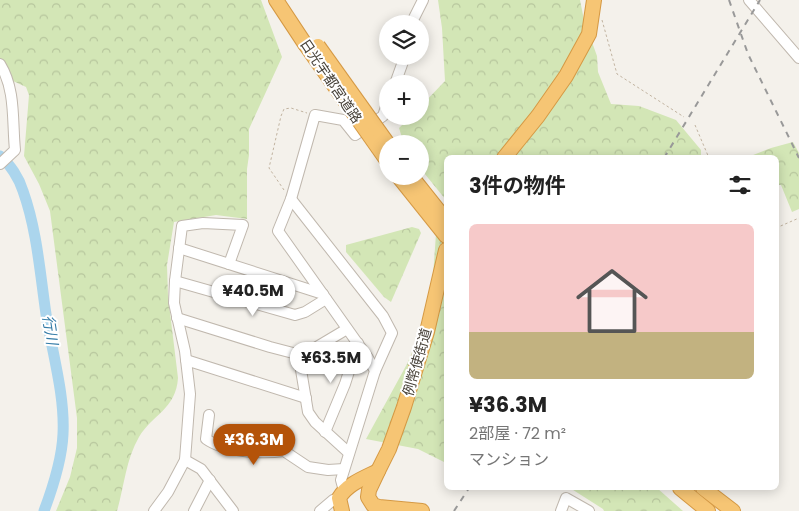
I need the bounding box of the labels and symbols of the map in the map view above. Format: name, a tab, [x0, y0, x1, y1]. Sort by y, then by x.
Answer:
street label: 日光宇都宮道路	[295, 35, 367, 127]
pin: ¥40.5M	[212, 274, 294, 317]
water label: 行川	[38, 313, 64, 348]
street label: 例幣使街道	[398, 326, 436, 398]
pin: ¥63.5M	[290, 342, 372, 384]
pin: ¥36.3M	[213, 424, 295, 466]

